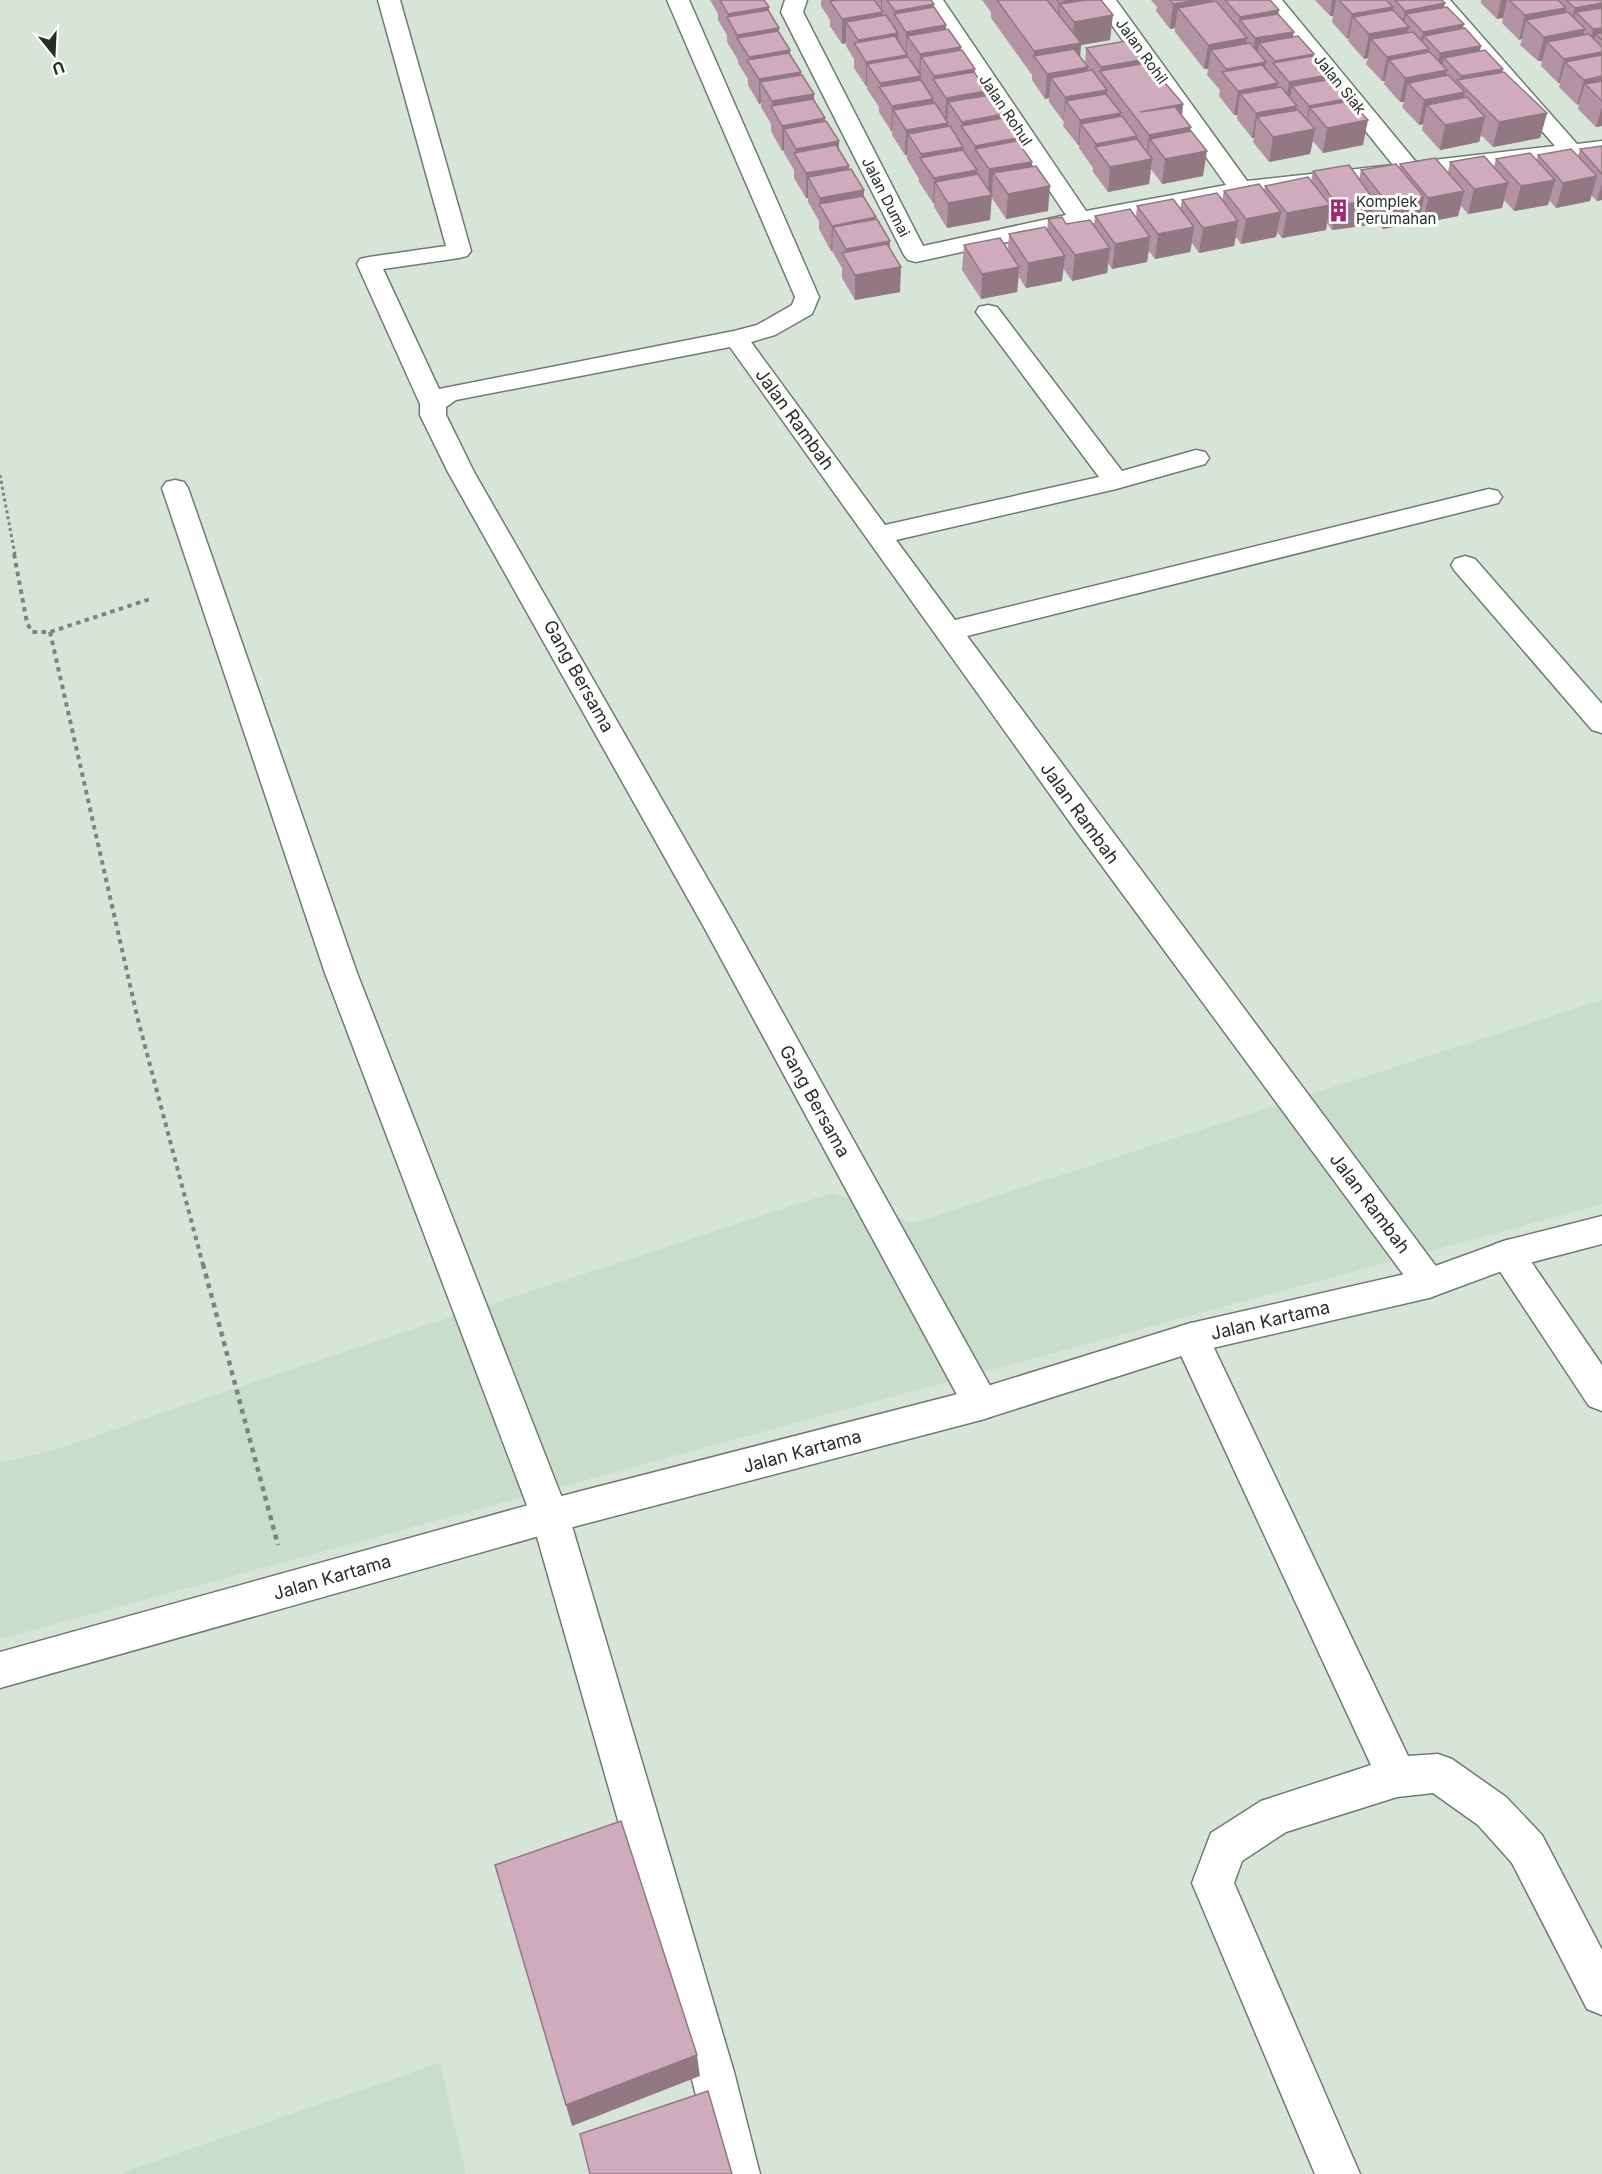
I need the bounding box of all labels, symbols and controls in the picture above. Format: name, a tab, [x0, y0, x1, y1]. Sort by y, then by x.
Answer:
street label: Jalan Rohil	[1112, 14, 1172, 88]
north arrow	[24, 24, 84, 84]
street label: Jalan Siak	[1310, 50, 1371, 119]
text: U	[50, 57, 67, 80]
street label: Jalan Rohul	[975, 71, 1037, 149]
street label: Jalan Dumai	[858, 154, 914, 240]
place label: Komplek Perumahan	[1356, 192, 1436, 228]
building icon: Komplek Perumahan	[1325, 197, 1351, 223]
street label: Jalan Rambah	[751, 364, 839, 474]
street label: Gang Bersama	[540, 616, 618, 736]
street label: Jalan Rambah	[1036, 758, 1124, 868]
street label: Gang Bersama	[776, 1041, 854, 1161]
street label: Jalan Rambah	[1326, 1149, 1414, 1257]
street label: Jalan Kartama	[1208, 1296, 1332, 1344]
street label: Jalan Kartama	[740, 1425, 864, 1477]
street label: Jalan Kartama	[271, 1550, 393, 1604]

